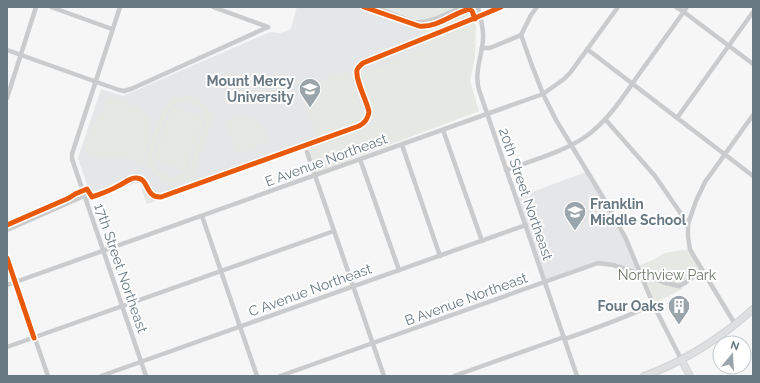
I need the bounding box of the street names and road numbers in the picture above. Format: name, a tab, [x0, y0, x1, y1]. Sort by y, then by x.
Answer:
street label: 20th Street Northeast	[496, 126, 556, 262]
street label: E Avenue Northeast	[263, 130, 389, 189]
street label: 17th Street Northeast	[91, 201, 151, 335]
street label: C Avenue Northeast	[246, 260, 374, 320]
street label: B Avenue Northeast	[403, 269, 530, 329]

